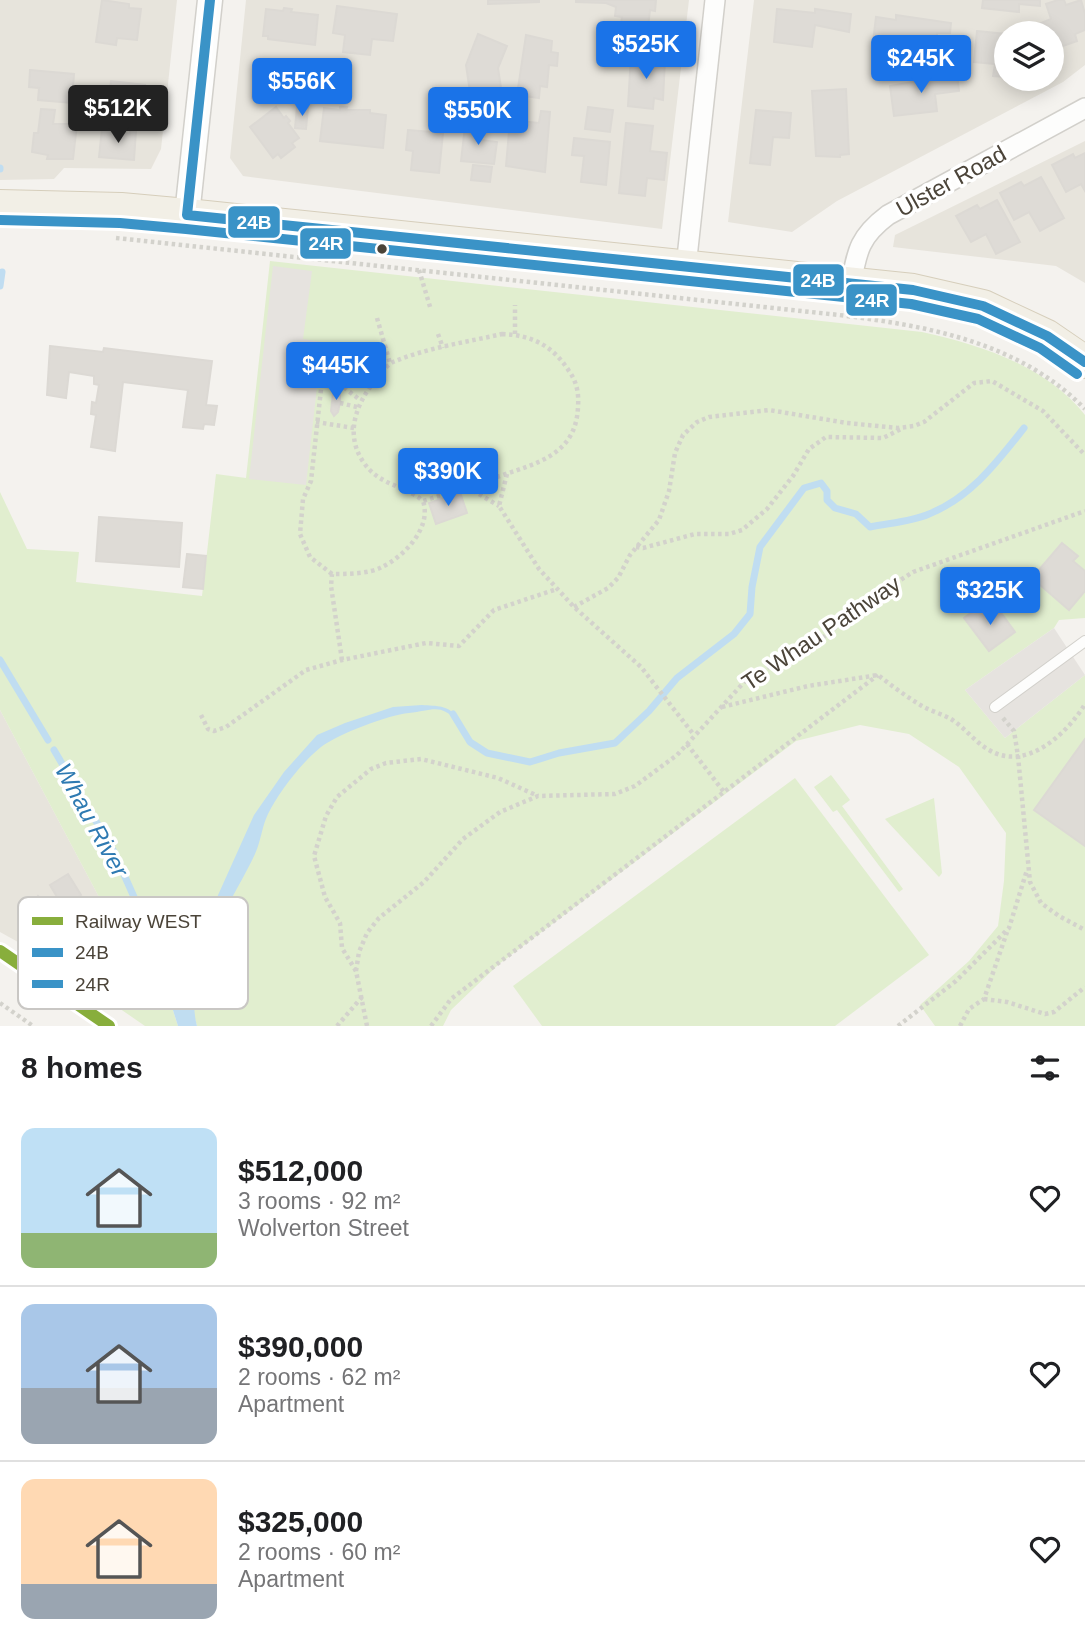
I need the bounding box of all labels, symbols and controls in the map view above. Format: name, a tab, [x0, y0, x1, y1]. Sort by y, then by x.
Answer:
map controls	[994, 21, 1064, 91]
button: layers	[994, 21, 1064, 91]
pin: $525K	[597, 22, 695, 81]
text: $525K	[612, 31, 680, 57]
pin: $245K	[872, 36, 970, 95]
text: $245K	[887, 45, 955, 71]
pin: $556K	[253, 58, 351, 118]
text: $556K	[268, 68, 336, 94]
pin: $512K	[69, 86, 167, 145]
pin: $550K	[429, 88, 527, 147]
text: $512K	[84, 95, 152, 121]
text: $550K	[444, 97, 512, 123]
street label: Ulster Road	[892, 140, 1010, 222]
line badge: 24B	[227, 205, 281, 239]
text: 24B	[237, 212, 271, 233]
line badge: 24R	[299, 227, 352, 260]
text: 24R	[309, 233, 344, 254]
unlabelled marker	[375, 242, 389, 256]
line badge: 24B	[792, 263, 845, 297]
text: 24B	[801, 270, 835, 291]
line badge: 24R	[845, 283, 898, 317]
text: 24R	[855, 290, 890, 311]
pin: $445K	[287, 342, 385, 402]
text: $445K	[302, 352, 370, 378]
pin: $390K	[399, 448, 497, 508]
text: $390K	[414, 458, 482, 484]
pin: $325K	[941, 568, 1039, 627]
street label: Te Whau Pathway	[737, 570, 906, 696]
text: $325K	[956, 577, 1024, 603]
water label: Whau River	[50, 759, 135, 882]
legend	[18, 897, 248, 1009]
text: Railway WEST	[75, 911, 202, 932]
text: 24B	[75, 942, 109, 963]
text: 24R	[75, 974, 110, 995]
icon: filters	[1026, 1049, 1064, 1087]
text: 8 homes	[21, 1051, 143, 1084]
text: $512,000	[238, 1154, 363, 1187]
icon: home	[77, 1156, 161, 1240]
icon: heart	[1026, 1179, 1064, 1217]
text: 3 rooms · 92 m²	[238, 1188, 400, 1214]
text: Wolverton Street	[238, 1215, 409, 1241]
text: $390,000	[238, 1330, 363, 1363]
icon: home	[77, 1332, 161, 1416]
icon: heart	[1026, 1355, 1064, 1393]
text: 2 rooms · 62 m²	[238, 1364, 400, 1390]
text: Apartment	[238, 1391, 344, 1417]
text: $325,000	[238, 1505, 363, 1538]
icon: home	[77, 1507, 161, 1591]
icon: heart	[1026, 1530, 1064, 1568]
text: 2 rooms · 60 m²	[238, 1539, 400, 1565]
text: Apartment	[238, 1566, 344, 1592]

